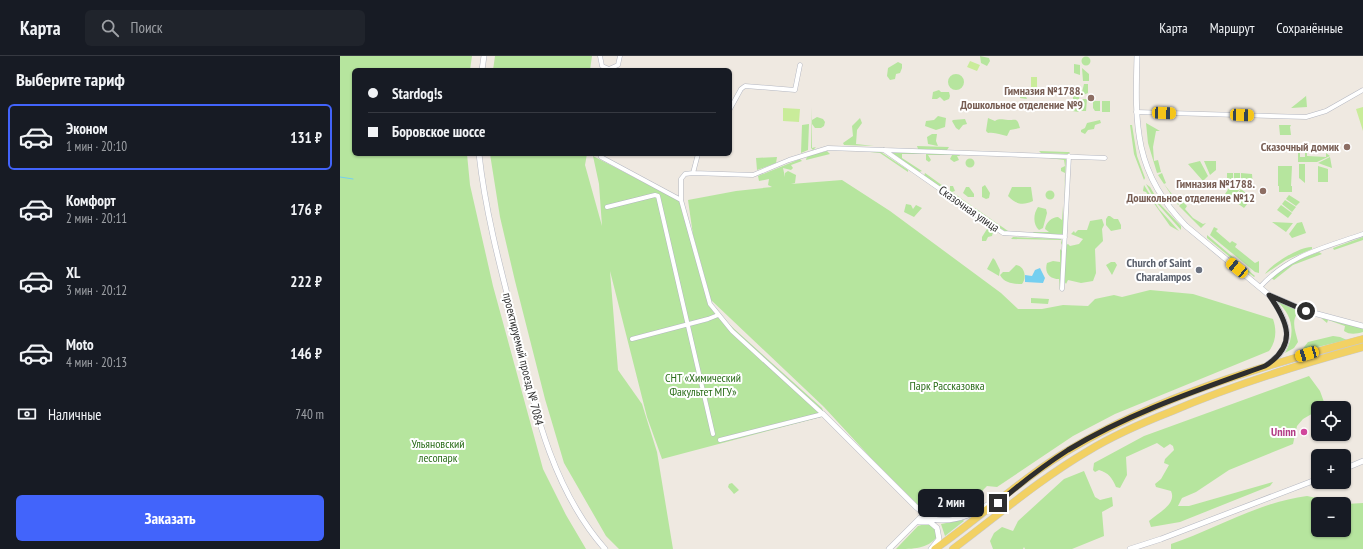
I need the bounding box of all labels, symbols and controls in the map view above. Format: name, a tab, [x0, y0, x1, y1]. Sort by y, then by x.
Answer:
search box	[85, 10, 365, 46]
text: Карта	[20, 16, 61, 40]
icon: search	[99, 17, 121, 39]
text: Поиск	[131, 18, 163, 37]
text: Карта	[1159, 19, 1188, 37]
text: Маршрут	[1210, 19, 1254, 37]
text: Сохранённые	[1276, 19, 1343, 37]
text: Выберите тариф	[16, 68, 125, 91]
place label: Гимназия №1788. Дошкольное отделение №9	[960, 83, 1083, 112]
text: Stardog!s	[392, 84, 443, 103]
marker: Гимназия №1788. Дошкольное отделение №9	[1086, 93, 1096, 103]
car	[1152, 107, 1176, 119]
car	[1230, 109, 1254, 121]
icon: car	[18, 119, 54, 155]
text: Эконом	[66, 119, 107, 138]
text: Боровское шоссе	[392, 122, 485, 141]
text: 131 ₽	[290, 128, 322, 147]
text: 1 мин · 20:10	[66, 138, 127, 155]
place label: Сказочный домик	[1261, 139, 1339, 154]
marker: Сказочный домик	[1342, 142, 1352, 152]
place label: Гимназия №1788. Дошкольное отделение №12	[1127, 176, 1255, 205]
street label: Сказочная улица	[936, 182, 1003, 235]
marker: Гимназия №1788. Дошкольное отделение №12	[1258, 186, 1268, 196]
icon: car	[18, 191, 54, 227]
text: Комфорт	[66, 191, 116, 210]
text: 176 ₽	[290, 200, 322, 219]
text: 2 мин · 20:11	[66, 210, 127, 227]
place label: Church of Saint Charalampos	[1127, 255, 1192, 284]
car	[1224, 256, 1250, 280]
icon: car	[18, 263, 54, 299]
text: XL	[66, 263, 80, 282]
marker: Church of Saint Charalampos	[1194, 265, 1204, 275]
text: 222 ₽	[290, 272, 322, 291]
text: 3 мин · 20:12	[66, 282, 127, 299]
street label: проектируемый проезд № 7084	[500, 291, 547, 427]
route start	[1297, 302, 1315, 320]
icon: car	[18, 335, 54, 371]
text: Moto	[66, 335, 94, 354]
text: 146 ₽	[290, 344, 322, 363]
car	[1294, 345, 1320, 363]
text: 4 мин · 20:13	[66, 354, 127, 371]
park label: СНТ «Химический Факультет МГУ»	[665, 370, 741, 399]
park label: Парк Рассказовка	[910, 378, 985, 393]
map controls	[1311, 401, 1351, 537]
button: locate	[1311, 401, 1351, 441]
icon: cash	[16, 403, 38, 425]
text: Наличные	[48, 405, 101, 424]
text: 740 m	[295, 406, 324, 423]
place label: Uninn	[1271, 424, 1296, 439]
marker: Uninn	[1299, 427, 1309, 437]
park label: Ульяновский лесопарк	[411, 436, 465, 465]
button: +	[1311, 449, 1351, 489]
callout: 2 мин	[918, 489, 984, 517]
text: 2 мин	[937, 494, 965, 511]
route end	[989, 494, 1007, 512]
button: Заказать	[16, 495, 324, 541]
button: −	[1311, 497, 1351, 537]

